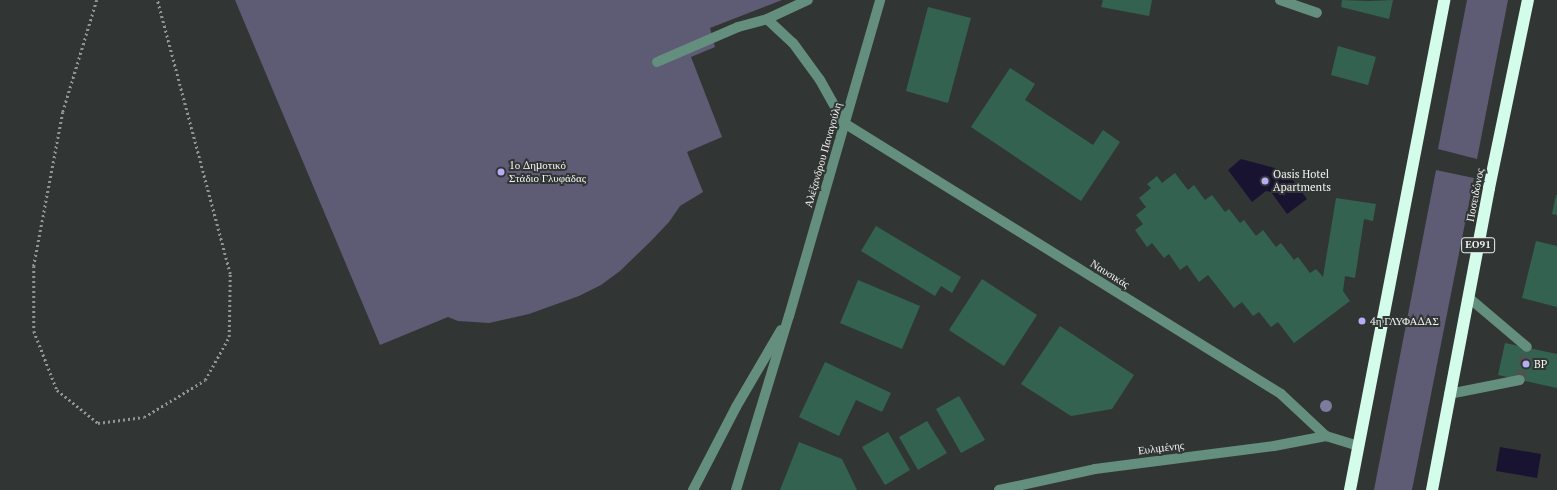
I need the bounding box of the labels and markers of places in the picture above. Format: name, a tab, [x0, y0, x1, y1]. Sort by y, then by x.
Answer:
place label: 1ο Δημοτικό Στάδιο Γλυφάδας	[509, 159, 586, 185]
marker: 1ο Δημοτικό Στάδιο Γλυφάδας	[496, 167, 506, 177]
place label: Oasis Hotel Apartments	[1273, 168, 1331, 194]
marker: Oasis Hotel Apartments	[1260, 176, 1270, 186]
place label: 4η ΓΛΥΦΑΔΑΣ	[1370, 314, 1439, 328]
marker: 4η ΓΛΥΦΑΔΑΣ	[1357, 316, 1367, 326]
place label: BP	[1534, 357, 1547, 371]
marker: BP	[1521, 359, 1531, 369]

